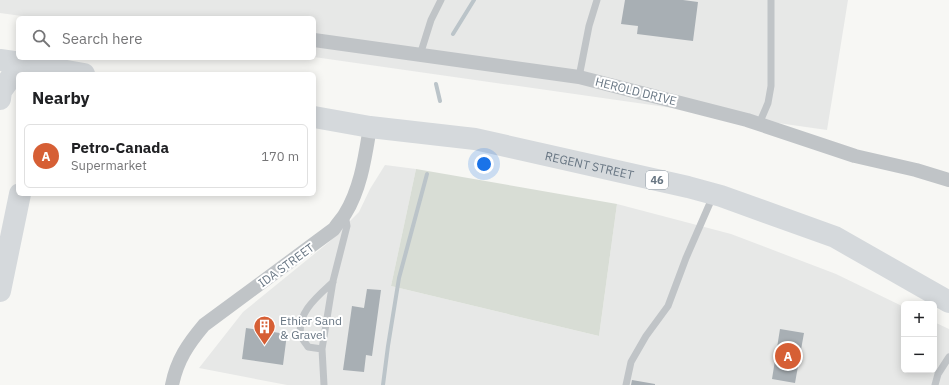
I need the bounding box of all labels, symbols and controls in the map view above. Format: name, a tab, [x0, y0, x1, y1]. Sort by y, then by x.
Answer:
search box	[16, 16, 316, 60]
icon: search	[30, 27, 52, 49]
text: Search here	[62, 29, 142, 48]
street label: HEROLD DRIVE	[594, 74, 678, 108]
text: Nearby	[32, 87, 90, 109]
text: Petro-Canada	[71, 138, 169, 157]
text: A	[42, 148, 50, 165]
text: 170 m	[261, 148, 299, 165]
street label: REGENT STREET	[544, 148, 635, 182]
your location	[474, 154, 494, 174]
text: Supermarket	[71, 157, 147, 174]
road number: 46	[646, 171, 668, 189]
street label: IDA STREET	[255, 240, 317, 290]
map controls	[901, 301, 937, 373]
button: +	[901, 301, 937, 337]
place label: Ethier Sand & Gravel	[280, 313, 342, 342]
building icon: Ethier Sand & Gravel	[252, 314, 278, 347]
button: −	[901, 337, 937, 373]
pin: A	[775, 341, 801, 371]

